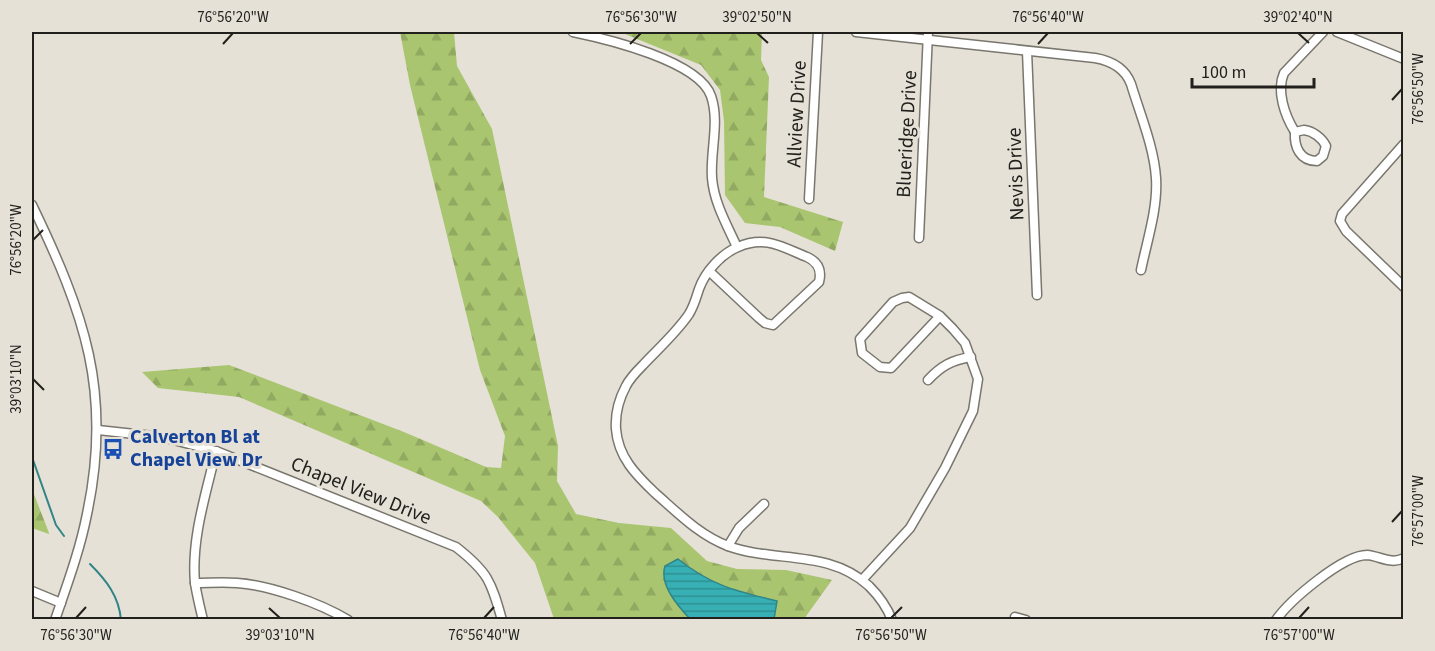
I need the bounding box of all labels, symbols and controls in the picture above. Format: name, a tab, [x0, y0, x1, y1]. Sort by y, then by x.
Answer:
text: 76°56'20"W	[197, 7, 269, 28]
text: 76°56'30"W	[605, 7, 677, 28]
text: 39°02'50"N	[722, 7, 792, 28]
text: 76°56'40"W	[1012, 7, 1084, 28]
text: 39°02'40"N	[1263, 7, 1333, 28]
scale bar	[1192, 51, 1314, 89]
text: 76°56'50"W	[1408, 53, 1429, 125]
street label: Allview Drive	[780, 60, 814, 168]
text: 100 m	[1201, 60, 1246, 85]
street label: Blueridge Drive	[890, 69, 924, 198]
street label: Nevis Drive	[1000, 127, 1032, 221]
text: 76°56'20"W	[6, 204, 27, 276]
text: 39°03'10"N	[6, 344, 27, 414]
place label: Calverton Bl at Chapel View Dr	[130, 423, 262, 474]
bus stop icon: Calverton Bl at Chapel View Dr	[101, 437, 125, 461]
street label: Chapel View Drive	[286, 450, 436, 532]
text: 76°57'00"W	[1408, 475, 1429, 547]
text: 76°56'30"W	[40, 625, 112, 646]
text: 39°03'10"N	[245, 625, 315, 646]
text: 76°56'40"W	[448, 625, 520, 646]
text: 76°56'50"W	[855, 625, 927, 646]
text: 76°57'00"W	[1263, 625, 1335, 646]

